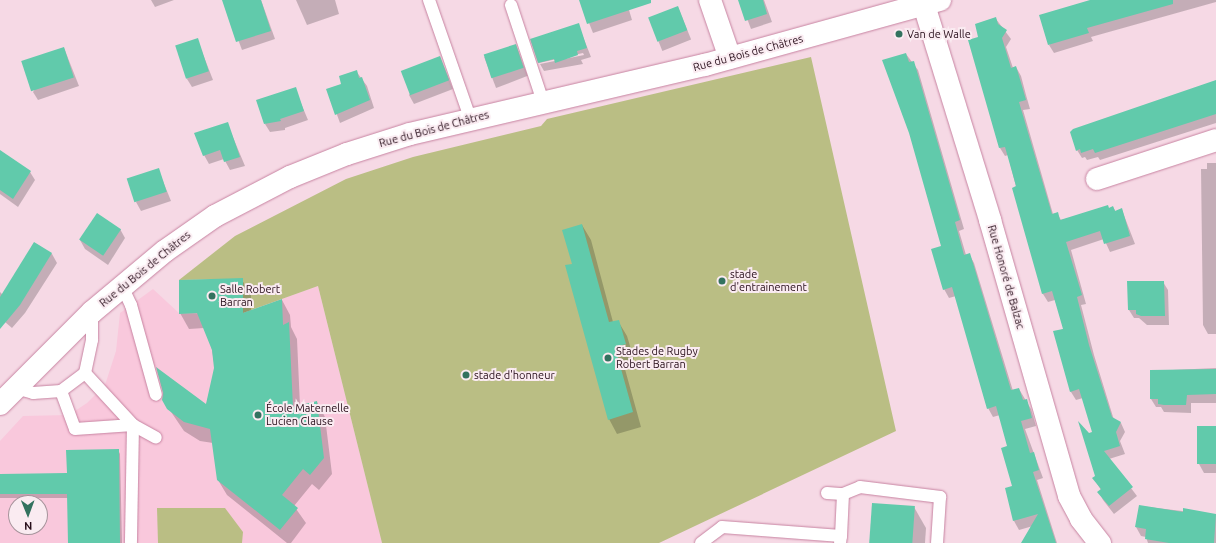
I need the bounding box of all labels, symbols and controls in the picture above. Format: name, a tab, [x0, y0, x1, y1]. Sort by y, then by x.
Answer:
place label: Van de Walle	[907, 27, 971, 41]
marker: Van de Walle	[894, 29, 904, 39]
street label: Rue du Bois de Châtres	[692, 32, 804, 74]
street label: Rue du Bois de Châtres	[378, 108, 490, 150]
street label: Rue Honoré de Balzac	[985, 223, 1027, 331]
street label: Rue du Bois de Châtres	[97, 228, 193, 310]
place label: stade d'entrainement	[730, 268, 807, 294]
marker: stade d'entrainement	[717, 276, 727, 286]
place label: Salle Robert Barran	[220, 283, 280, 309]
marker: Salle Robert Barran	[207, 291, 217, 301]
place label: Stades de Rugby Robert Barran	[616, 345, 698, 371]
marker: Stades de Rugby Robert Barran	[603, 353, 613, 363]
place label: stade d'honneur	[474, 368, 555, 382]
marker: stade d'honneur	[461, 370, 471, 380]
place label: École Maternelle Lucien Clause	[266, 402, 349, 428]
marker: École Maternelle Lucien Clause	[253, 410, 263, 420]
north arrow	[8, 495, 48, 535]
text: N	[24, 520, 32, 532]

